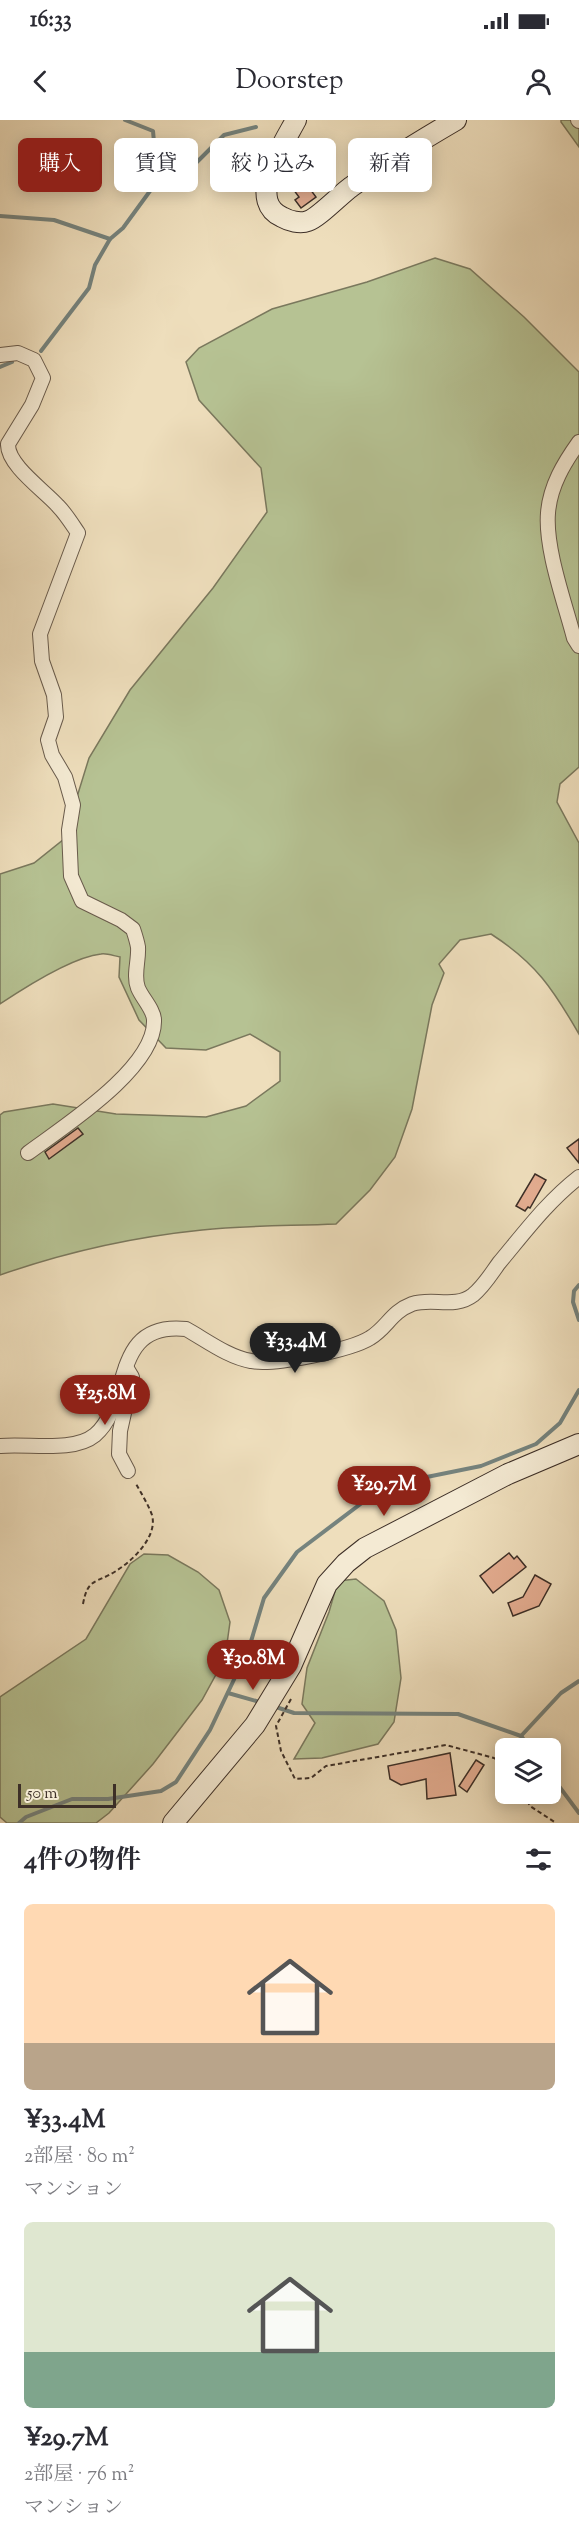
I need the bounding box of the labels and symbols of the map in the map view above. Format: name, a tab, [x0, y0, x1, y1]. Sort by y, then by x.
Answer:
pin: ¥33.4M	[246, 1323, 344, 1374]
pin: ¥25.8M	[56, 1375, 154, 1426]
pin: ¥29.7M	[335, 1466, 433, 1517]
pin: ¥30.8M	[204, 1640, 302, 1691]
scale bar	[18, 1781, 116, 1808]

